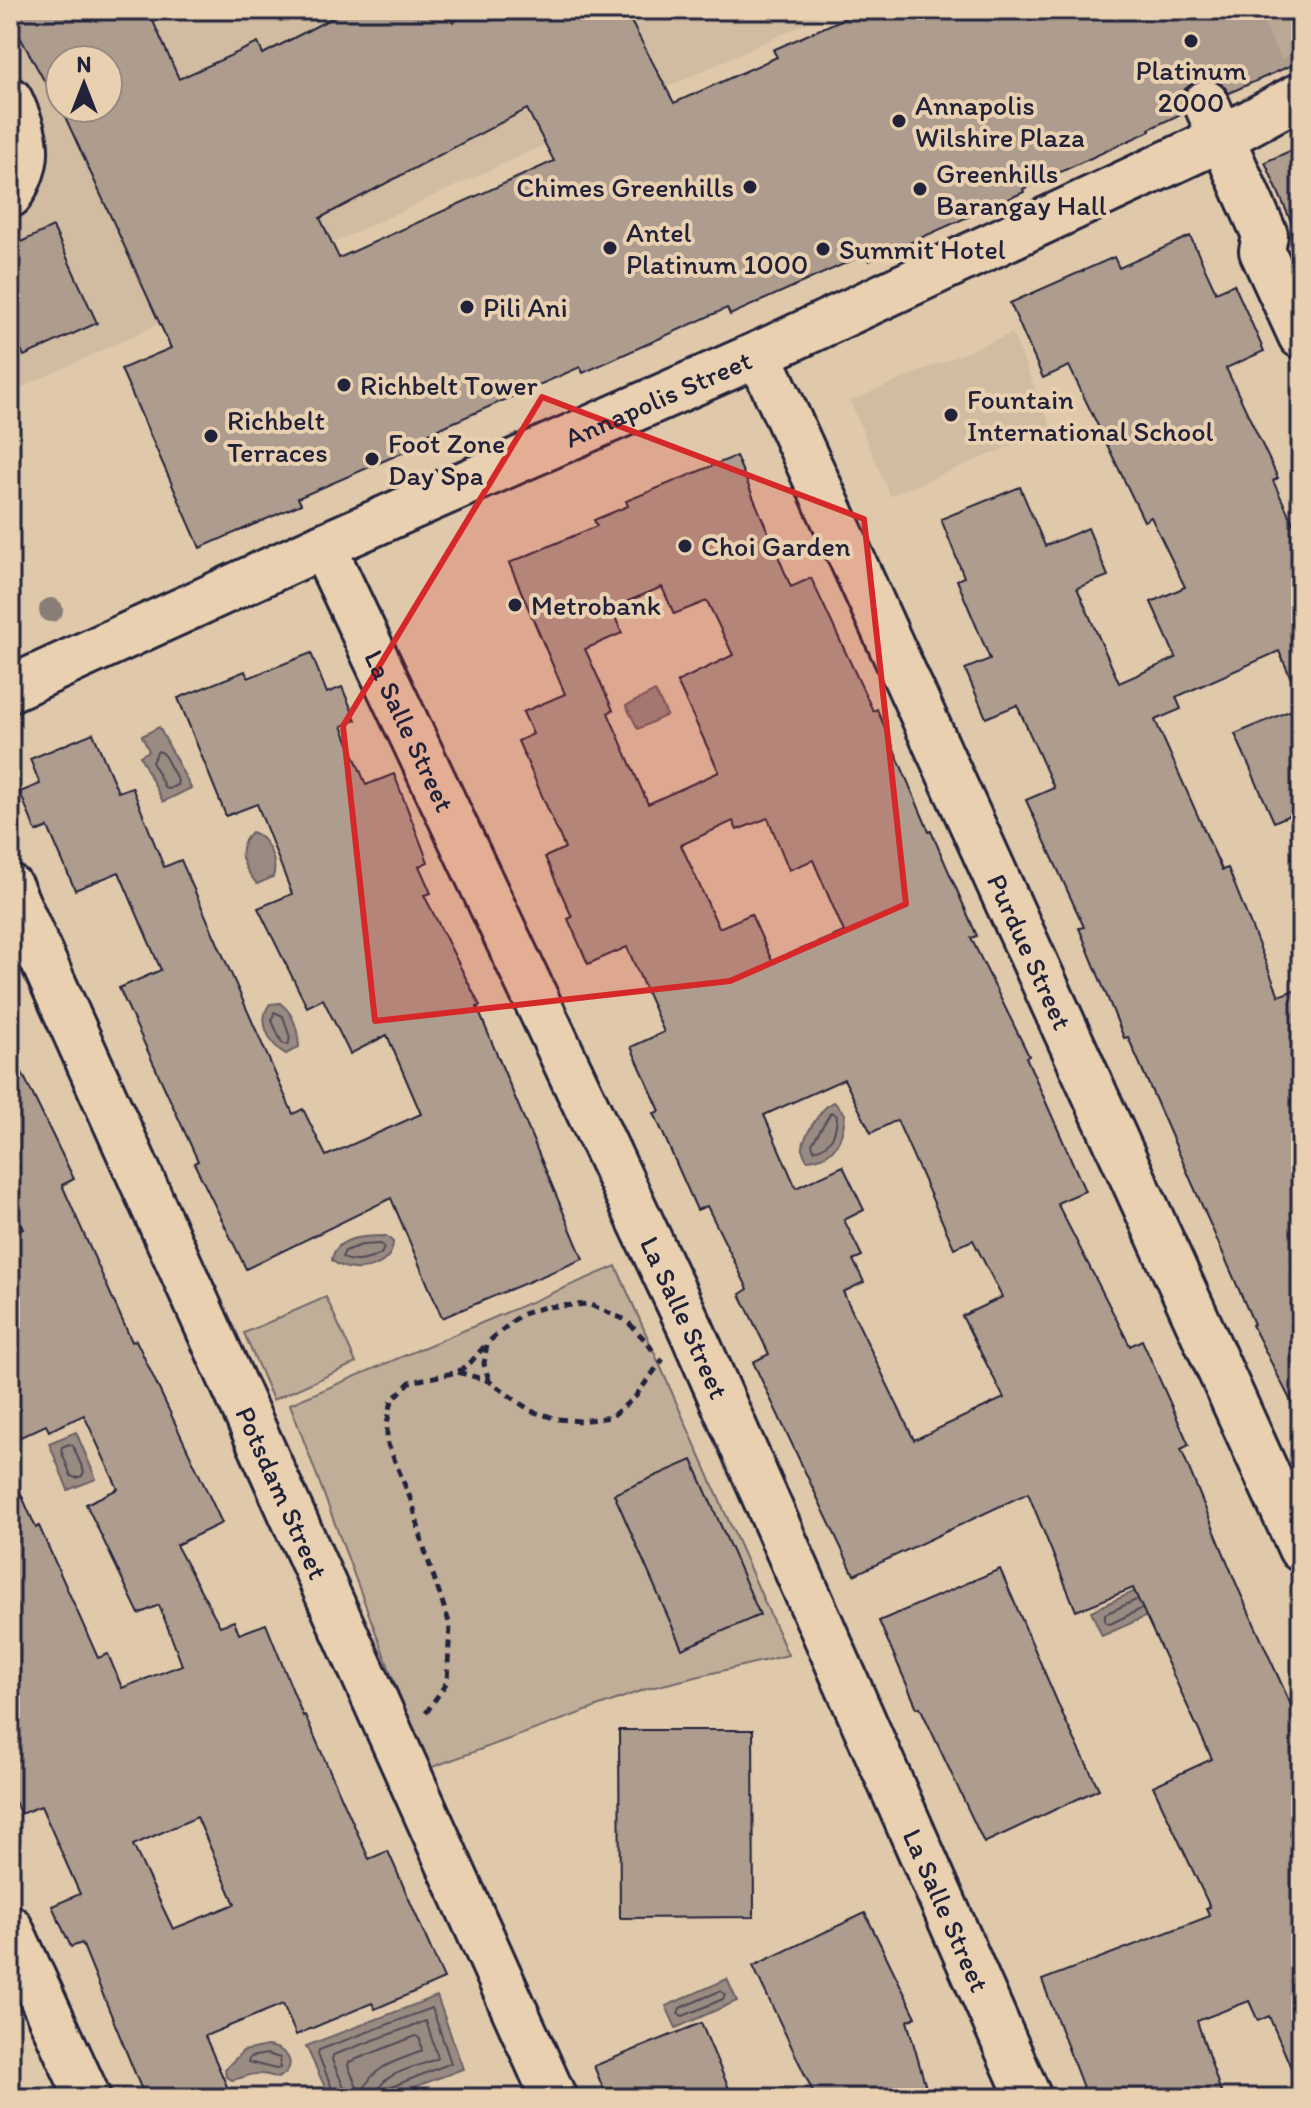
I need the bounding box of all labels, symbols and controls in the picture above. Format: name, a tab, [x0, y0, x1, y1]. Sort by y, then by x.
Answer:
marker: Platinum 2000	[1182, 32, 1200, 50]
north arrow	[44, 44, 124, 124]
text: N	[77, 51, 91, 78]
place label: Platinum 2000	[1135, 53, 1247, 119]
place label: Annapolis Wilshire Plaza	[915, 88, 1085, 154]
marker: Annapolis Wilshire Plaza	[890, 112, 908, 130]
place label: Greenhills Barangay Hall	[936, 156, 1107, 222]
place label: Chimes Greenhills	[516, 170, 734, 204]
marker: Chimes Greenhills	[741, 178, 759, 196]
marker: Greenhills Barangay Hall	[911, 180, 929, 198]
place label: Antel Platinum 1000	[626, 215, 808, 281]
place label: Summit Hotel	[839, 232, 1006, 266]
marker: Antel Platinum 1000	[601, 239, 619, 257]
marker: Summit Hotel	[814, 240, 832, 258]
place label: Pili Ani	[483, 290, 568, 324]
marker: Pili Ani	[458, 298, 476, 316]
street label: Annapolis Street	[559, 343, 757, 455]
place label: Richbelt Tower	[360, 368, 538, 402]
marker: Richbelt Tower	[335, 376, 353, 394]
place label: Fountain International School	[967, 382, 1214, 448]
place label: Richbelt Terraces	[227, 403, 328, 469]
marker: Fountain International School	[942, 406, 960, 424]
place label: Foot Zone Day Spa	[388, 426, 505, 492]
marker: Richbelt Terraces	[202, 427, 220, 445]
marker: Foot Zone Day Spa	[363, 450, 381, 468]
place label: Choi Garden	[701, 529, 851, 563]
marker: Choi Garden	[676, 537, 694, 555]
place label: Metrobank	[531, 588, 661, 622]
marker: Metrobank	[506, 596, 524, 614]
street label: La Salle Street	[357, 644, 462, 817]
street label: Purdue Street	[980, 868, 1080, 1035]
street label: La Salle Street	[633, 1231, 736, 1404]
street label: Potsdam Street	[228, 1401, 336, 1584]
street label: La Salle Street	[896, 1823, 997, 1997]

